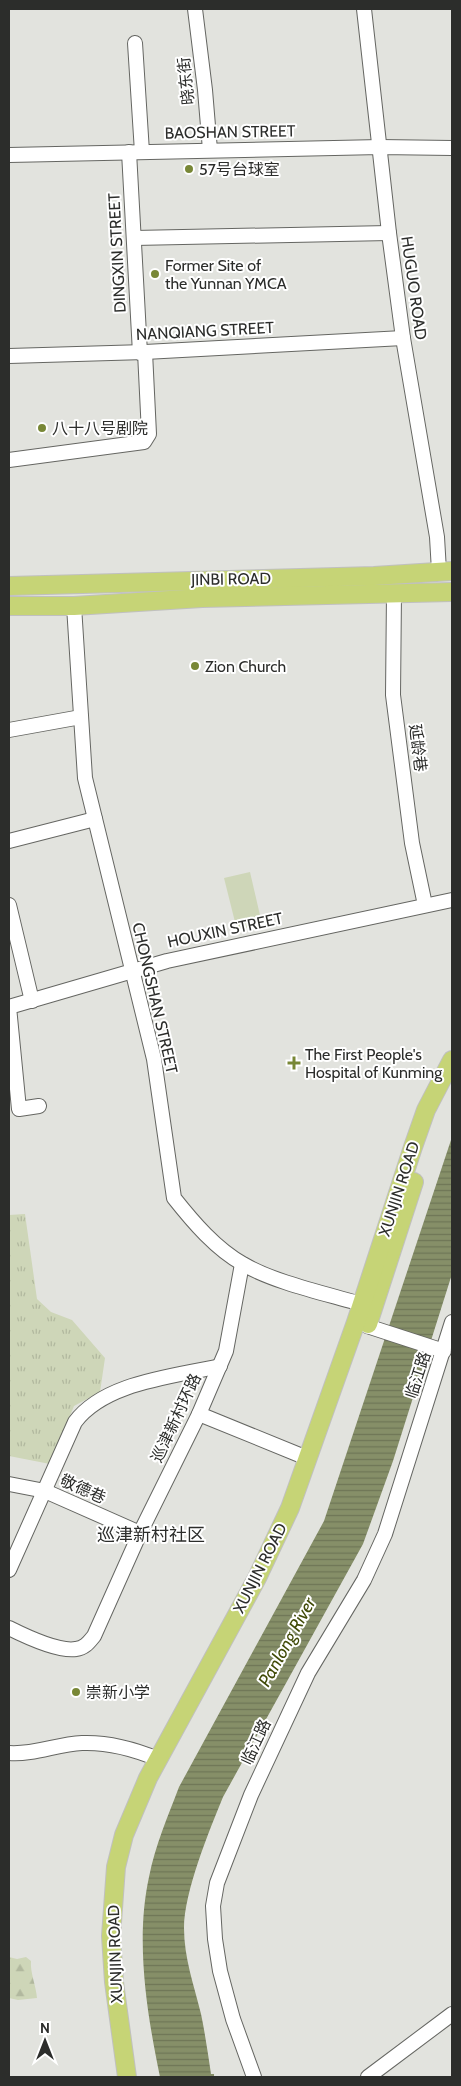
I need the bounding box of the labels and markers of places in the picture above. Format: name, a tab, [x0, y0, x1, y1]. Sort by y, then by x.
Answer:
place label: 57号台球室	[199, 160, 280, 179]
marker: 57号台球室	[183, 163, 195, 175]
place label: Former Site of the Yunnan YMCA	[165, 256, 287, 293]
marker: Former Site of the Yunnan YMCA	[149, 268, 161, 280]
place label: 八十八号剧院	[52, 419, 148, 438]
marker: 八十八号剧院	[36, 422, 48, 434]
place label: Zion Church	[205, 657, 286, 676]
marker: Zion Church	[189, 660, 201, 672]
place label: The First People's Hospital of Kunming	[305, 1045, 443, 1082]
marker: The First People's Hospital of Kunming	[287, 1056, 301, 1070]
place label: 崇新小学	[86, 1683, 150, 1702]
marker: 崇新小学	[70, 1686, 82, 1698]

